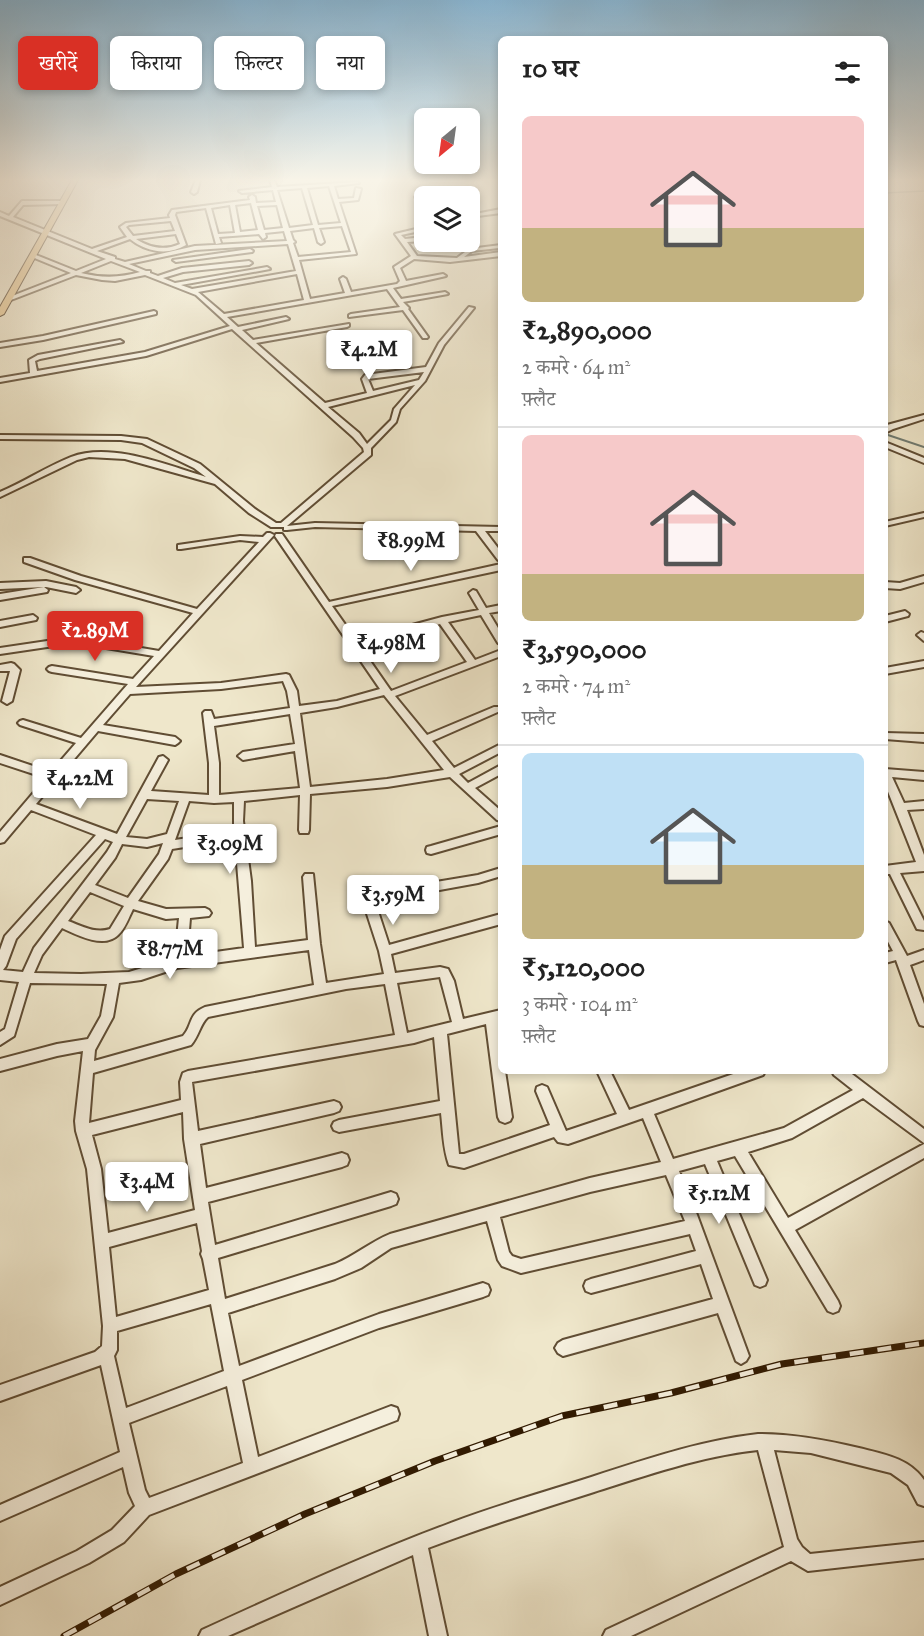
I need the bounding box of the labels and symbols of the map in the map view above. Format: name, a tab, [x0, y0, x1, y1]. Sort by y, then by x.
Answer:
north arrow	[414, 108, 480, 174]
pin: ₹4.2M	[327, 330, 411, 381]
pin: ₹8.99M	[362, 521, 460, 572]
pin: ₹2.89M	[46, 611, 144, 662]
pin: ₹4.98M	[342, 623, 440, 674]
pin: ₹4.22M	[31, 759, 129, 810]
pin: ₹3.09M	[181, 824, 279, 875]
pin: ₹3.59M	[344, 875, 442, 926]
pin: ₹8.77M	[121, 929, 219, 980]
pin: ₹3.4M	[105, 1162, 189, 1213]
pin: ₹5.12M	[670, 1174, 768, 1225]

